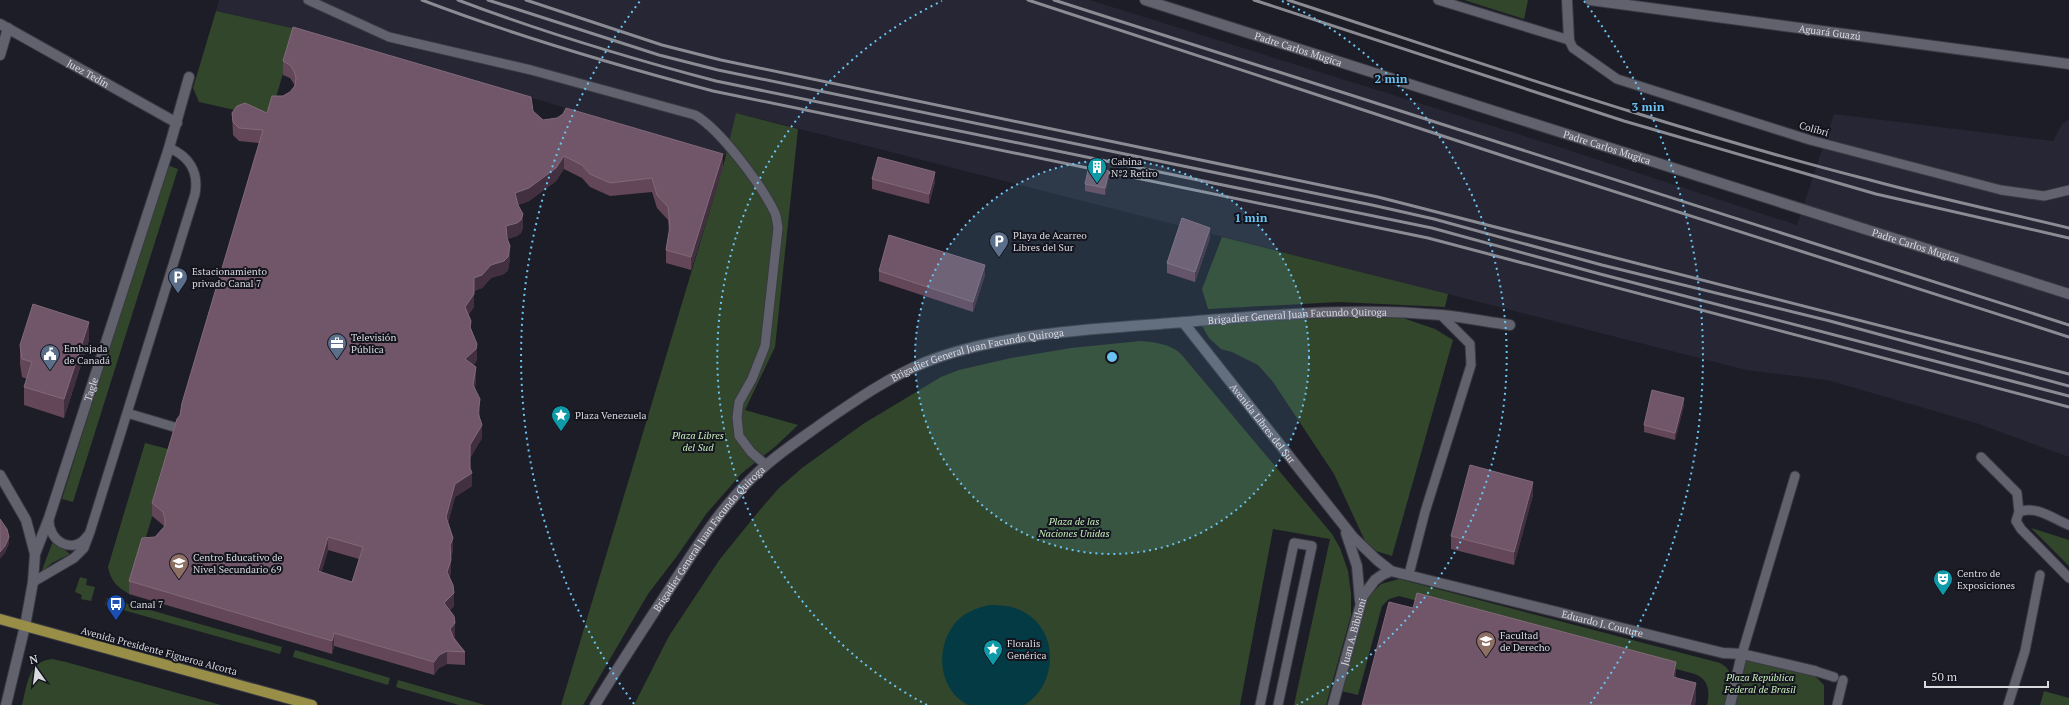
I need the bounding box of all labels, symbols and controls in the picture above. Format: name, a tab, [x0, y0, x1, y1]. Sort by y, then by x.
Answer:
street label: Aguará Guazú	[1798, 21, 1862, 43]
street label: Padre Carlos Mugica	[1253, 29, 1344, 69]
street label: Juez Tedín	[65, 56, 112, 90]
text: 2 min	[1375, 71, 1408, 86]
text: 3 min	[1632, 99, 1665, 114]
street label: Colibrí	[1798, 119, 1830, 139]
street label: Padre Carlos Mugica	[1562, 127, 1653, 167]
place label: Cabina N°2 Retiro	[1111, 155, 1158, 180]
building icon: Cabina N°2 Retiro	[1086, 156, 1108, 184]
text: 1 min	[1235, 210, 1268, 225]
street label: Padre Carlos Mugica	[1871, 225, 1961, 265]
place label: Playa de Acarreo Libres del Sur	[1013, 229, 1087, 254]
parking icon: Playa de Acarreo Libres del Sur	[988, 230, 1010, 258]
place label: Estacionamiento privado Canal 7	[192, 265, 267, 290]
parking icon: Estacionamiento privado Canal 7	[167, 266, 189, 294]
street label: Brigadier General Juan Facundo Quiroga	[1207, 305, 1387, 327]
street label: Brigadier General Juan Facundo Quiroga	[889, 326, 1064, 384]
place label: Televisión Pública	[351, 331, 396, 356]
office icon: Televisión Pública	[326, 332, 348, 360]
place label: Embajada de Canadá	[64, 342, 110, 367]
public building icon: Embajada de Canadá	[39, 343, 61, 371]
centre of rings	[1105, 350, 1119, 364]
street label: Tagle	[81, 376, 101, 403]
street label: Avenida Libres del Sur	[1227, 380, 1299, 466]
place icon: Plaza Venezuela	[550, 404, 572, 432]
place label: Plaza Venezuela	[575, 409, 647, 422]
park label: Plaza Libres del Sud	[671, 429, 724, 454]
street label: Brigadier General Juan Facundo Quiroga	[650, 463, 767, 614]
park label: Plaza de las Naciones Unidas	[1037, 515, 1110, 540]
place label: Centro Educativo de Nivel Secundario 69	[193, 551, 283, 576]
school or university icon: Centro Educativo de Nivel Secundario 69	[168, 552, 190, 580]
place label: Centro de Exposiciones	[1957, 567, 2015, 592]
theatre icon: Centro de Exposiciones	[1932, 568, 1954, 596]
bus stop icon: Canal 7	[105, 593, 127, 621]
street label: Juan A. Bibiloni	[1338, 597, 1369, 667]
place label: Canal 7	[130, 598, 163, 611]
street label: Eduardo J. Couture	[1560, 607, 1645, 640]
street label: Avenida Presidente Figueroa Alcorta	[79, 624, 239, 678]
place label: Facultad de Derecho	[1500, 629, 1551, 654]
school or university icon: Facultad de Derecho	[1475, 630, 1497, 658]
place label: Floralis Genérica	[1007, 637, 1046, 662]
place icon: Floralis Genérica	[982, 638, 1004, 666]
north arrow	[16, 649, 56, 689]
text: N	[28, 651, 40, 667]
scale bar	[1925, 663, 2048, 689]
text: 50 m	[1931, 669, 1958, 684]
park label: Plaza República Federal de Brasil	[1723, 671, 1796, 696]

